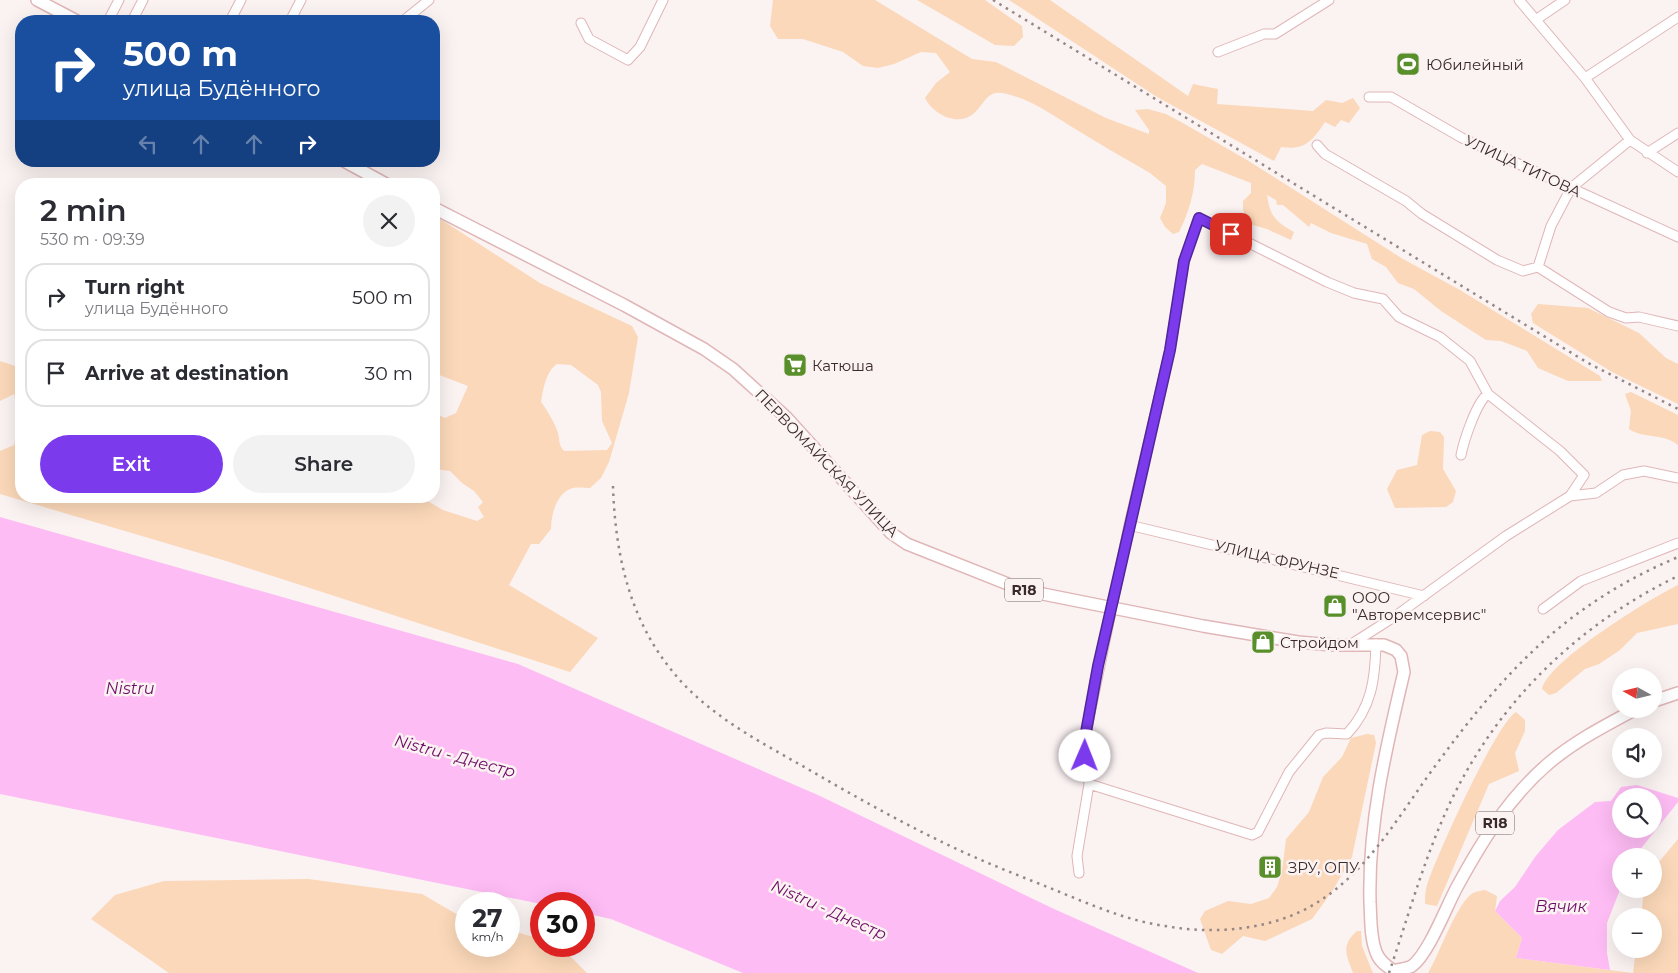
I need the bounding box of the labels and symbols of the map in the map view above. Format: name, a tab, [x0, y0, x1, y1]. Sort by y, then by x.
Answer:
sports icon: Юбилейный	[1395, 51, 1421, 77]
place label: Юбилейный	[1426, 55, 1524, 74]
street label: УЛИЦА ТИТОВА	[1462, 131, 1584, 201]
pin	[1210, 213, 1252, 255]
supermarket icon: Катюша	[782, 352, 808, 378]
place label: Катюша	[812, 356, 874, 375]
street label: ПЕРВОМАЙСКАЯ УЛИЦА	[751, 385, 903, 541]
street label: УЛИЦА ФРУНЗЕ	[1213, 535, 1341, 583]
road number: R18	[1005, 578, 1043, 602]
place label: ООО "Авторемсервис"	[1352, 588, 1486, 624]
shop icon: ООО "Авторемсервис"	[1322, 593, 1348, 619]
shop icon: Стройдом	[1250, 629, 1276, 655]
place label: Стройдом	[1280, 633, 1359, 652]
north arrow	[1612, 668, 1662, 718]
water label: Nistru	[106, 679, 155, 698]
position arrow	[1058, 729, 1110, 781]
water label: Nistru - Днестр	[392, 731, 518, 781]
road number: R18	[1476, 811, 1514, 834]
building icon: ЗРУ, ОПУ	[1257, 854, 1283, 880]
place label: ЗРУ, ОПУ	[1288, 858, 1360, 877]
water label: Nistru - Днестр	[768, 876, 890, 944]
speed limit sign: 30	[530, 892, 595, 957]
water label: Вячик	[1535, 897, 1588, 916]

